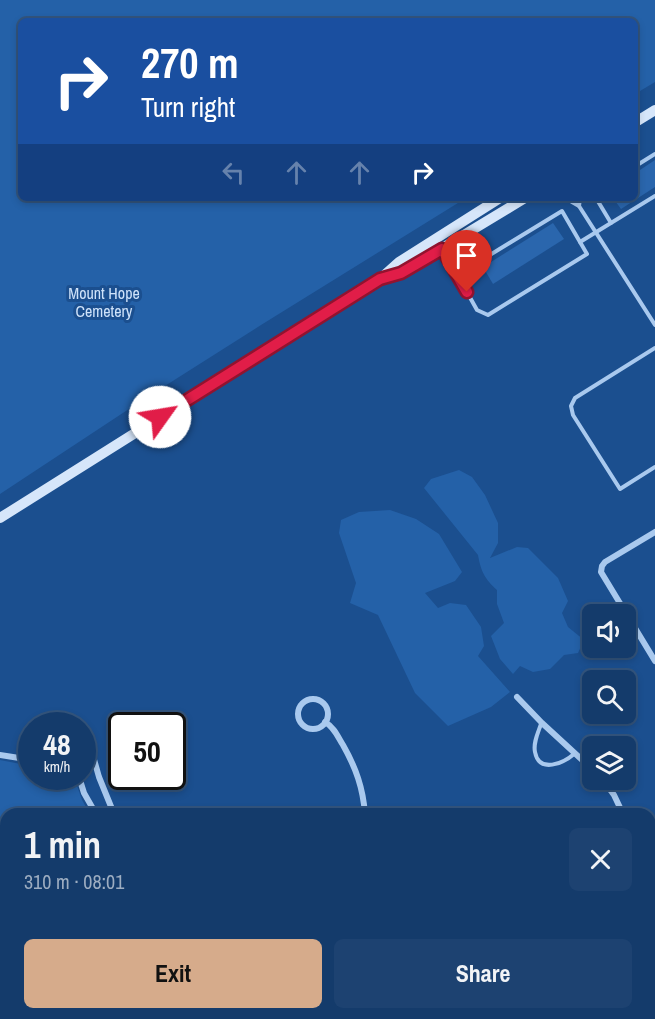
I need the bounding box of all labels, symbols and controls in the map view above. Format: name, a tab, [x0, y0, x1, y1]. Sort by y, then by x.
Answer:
text: 270 m	[141, 35, 239, 91]
icon: right	[42, 42, 120, 120]
text: Turn right	[141, 89, 235, 125]
icon: left	[217, 156, 250, 189]
icon: ahead	[280, 156, 313, 189]
icon: ahead	[343, 156, 376, 189]
icon: right	[406, 156, 439, 189]
pin	[441, 230, 492, 292]
icon: arrive	[450, 239, 483, 272]
park label: Mount Hope Cemetery	[68, 282, 140, 322]
position arrow	[128, 385, 192, 449]
map controls	[582, 604, 636, 790]
button: sound	[582, 604, 636, 658]
button: search	[582, 670, 636, 724]
speed limit sign: 50	[108, 712, 186, 790]
text: 48	[43, 724, 71, 764]
button: layers	[582, 736, 636, 790]
text: km/h	[44, 756, 70, 777]
text: 1 min	[24, 821, 101, 869]
button: close	[569, 828, 632, 891]
text: 310 m · 08:01	[24, 868, 124, 895]
button: Exit	[24, 939, 322, 1008]
button: Share	[334, 939, 632, 1008]

